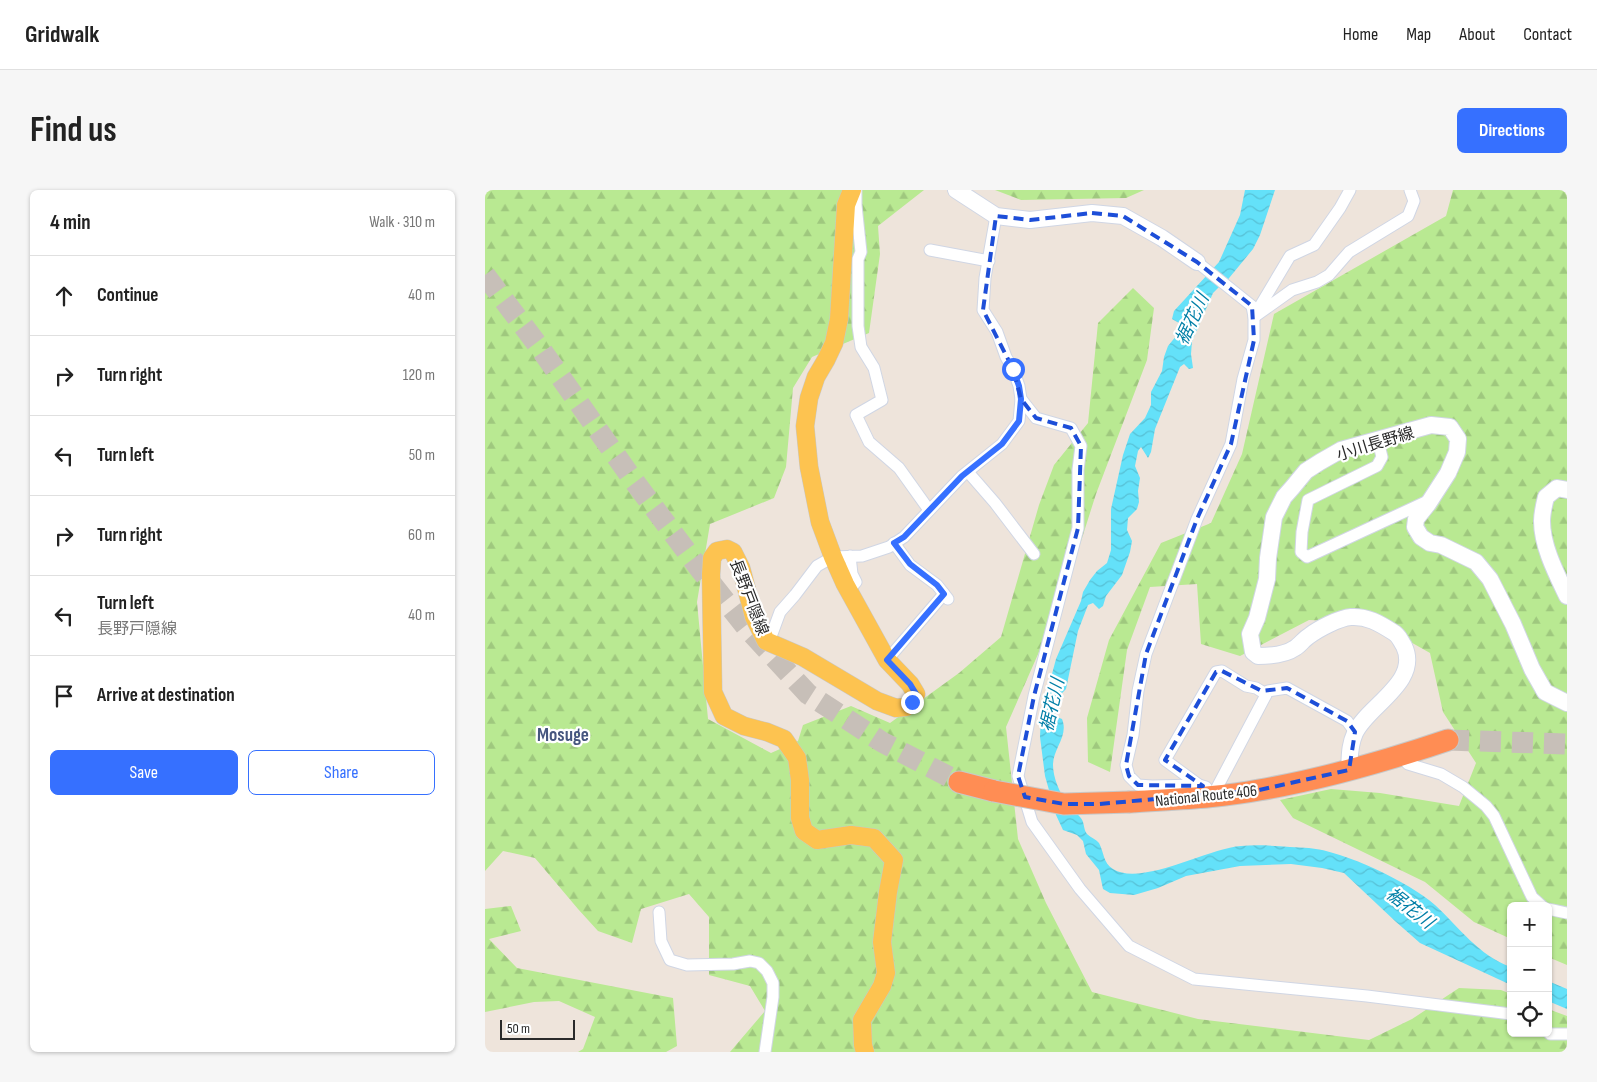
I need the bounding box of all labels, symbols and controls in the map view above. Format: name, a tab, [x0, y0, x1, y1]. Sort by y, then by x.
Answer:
text: Gridwalk	[25, 20, 99, 49]
text: Home	[1343, 24, 1378, 45]
text: Map	[1406, 24, 1431, 45]
text: About	[1459, 24, 1495, 45]
text: Contact	[1523, 24, 1572, 45]
button: Directions	[1457, 108, 1567, 153]
text: Find us	[30, 109, 117, 152]
text: 4 min	[50, 210, 91, 235]
text: Walk · 310 m	[369, 213, 435, 232]
icon: ahead	[50, 282, 78, 310]
text: Continue	[97, 284, 158, 307]
text: 40 m	[408, 286, 435, 305]
water label: 裾花川	[1172, 288, 1214, 348]
route start	[1002, 358, 1025, 381]
icon: right	[50, 362, 78, 390]
text: Turn right	[97, 364, 162, 387]
text: 120 m	[403, 366, 435, 385]
street label: 小川長野線	[1334, 424, 1416, 465]
icon: left	[50, 442, 78, 470]
text: Turn left	[97, 444, 154, 467]
text: 50 m	[409, 446, 435, 465]
icon: right	[50, 522, 78, 550]
text: Turn right	[97, 524, 162, 547]
text: 60 m	[408, 526, 435, 545]
street label: 長野戸隠線	[725, 557, 772, 638]
text: Turn left	[97, 592, 154, 615]
icon: left	[50, 602, 78, 630]
text: 40 m	[408, 606, 435, 625]
text: 長野戸隠線	[97, 620, 177, 639]
water label: 裾花川	[1036, 674, 1069, 734]
icon: arrive	[50, 682, 78, 710]
text: Arrive at destination	[97, 684, 235, 707]
route end	[901, 691, 924, 714]
district label: Mosuge	[537, 724, 589, 747]
button: Save	[50, 750, 238, 795]
button: Share	[248, 750, 435, 795]
street label: National Route 406	[1154, 782, 1258, 811]
water label: 裾花川	[1382, 883, 1439, 935]
map controls	[1507, 902, 1552, 1037]
button: +	[1507, 902, 1552, 947]
button: −	[1507, 947, 1552, 992]
button: locate	[1507, 992, 1552, 1037]
scale bar	[500, 1017, 575, 1040]
text: 50 m	[507, 1020, 530, 1037]

